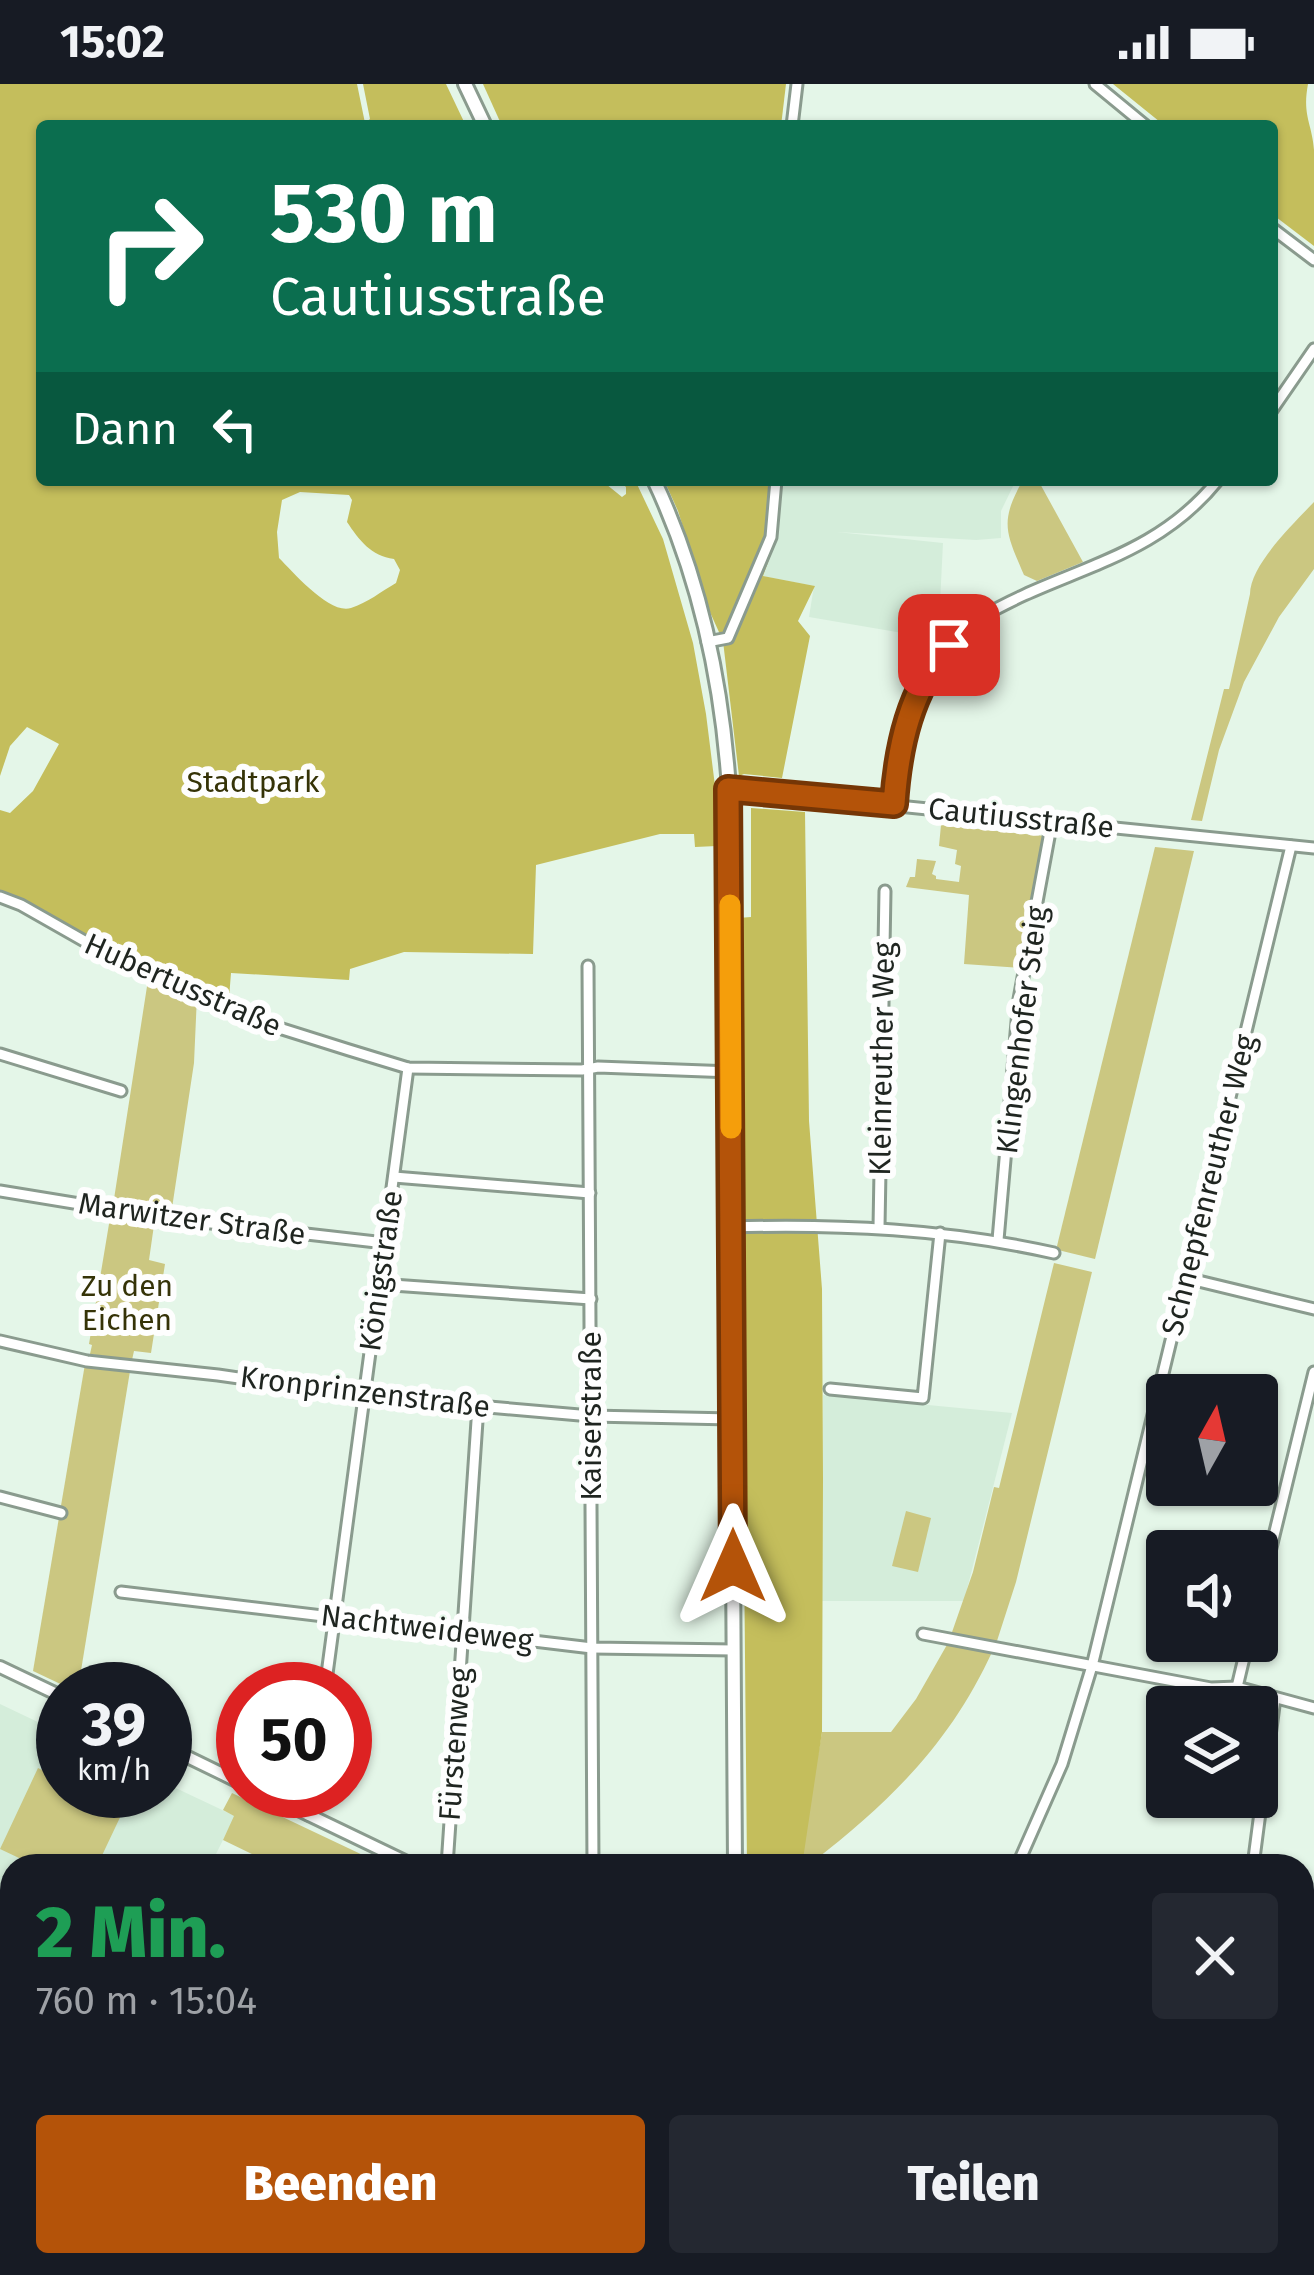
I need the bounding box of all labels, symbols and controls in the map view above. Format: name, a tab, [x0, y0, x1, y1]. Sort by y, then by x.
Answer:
text: 15:02	[60, 15, 165, 69]
text: 530 m	[270, 163, 498, 264]
icon: right	[72, 168, 228, 324]
text: Cautiusstraße	[270, 265, 606, 329]
icon: left	[202, 396, 268, 462]
text: Dann	[72, 402, 178, 456]
pin	[898, 594, 1000, 696]
icon: arrive	[916, 612, 982, 678]
park label: Stadtpark	[187, 764, 320, 800]
street label: Cautiusstraße	[926, 790, 1116, 846]
street label: Klingenhofer Steig	[989, 904, 1055, 1156]
street label: Hubertusstraße	[79, 926, 287, 1044]
street label: Kleinreuther Weg	[862, 941, 902, 1176]
street label: Schnepfenreuther Weg	[1154, 1030, 1264, 1339]
street label: Marwitzer Straße	[76, 1185, 308, 1253]
street label: Königstraße	[352, 1188, 410, 1354]
park label: Zu den Eichen	[81, 1268, 173, 1338]
street label: Kaiserstraße	[573, 1331, 609, 1501]
street label: Kronprinzenstraße	[238, 1359, 492, 1425]
north arrow	[1146, 1374, 1278, 1506]
map controls	[1146, 1374, 1278, 1818]
position arrow	[670, 1503, 796, 1629]
button: sound	[1146, 1530, 1278, 1662]
street label: Nachtweideweg	[319, 1597, 536, 1659]
speed limit sign: 50	[216, 1662, 372, 1818]
street label: Fürstenweg	[432, 1666, 478, 1822]
button: layers	[1146, 1686, 1278, 1818]
text: 39	[82, 1689, 146, 1761]
text: km/h	[77, 1752, 151, 1788]
text: 2 Min.	[36, 1890, 226, 1976]
button: close	[1152, 1893, 1278, 2019]
text: 760 m · 15:04	[36, 1978, 257, 2024]
button: Beenden	[36, 2115, 645, 2253]
button: Teilen	[669, 2115, 1278, 2253]

